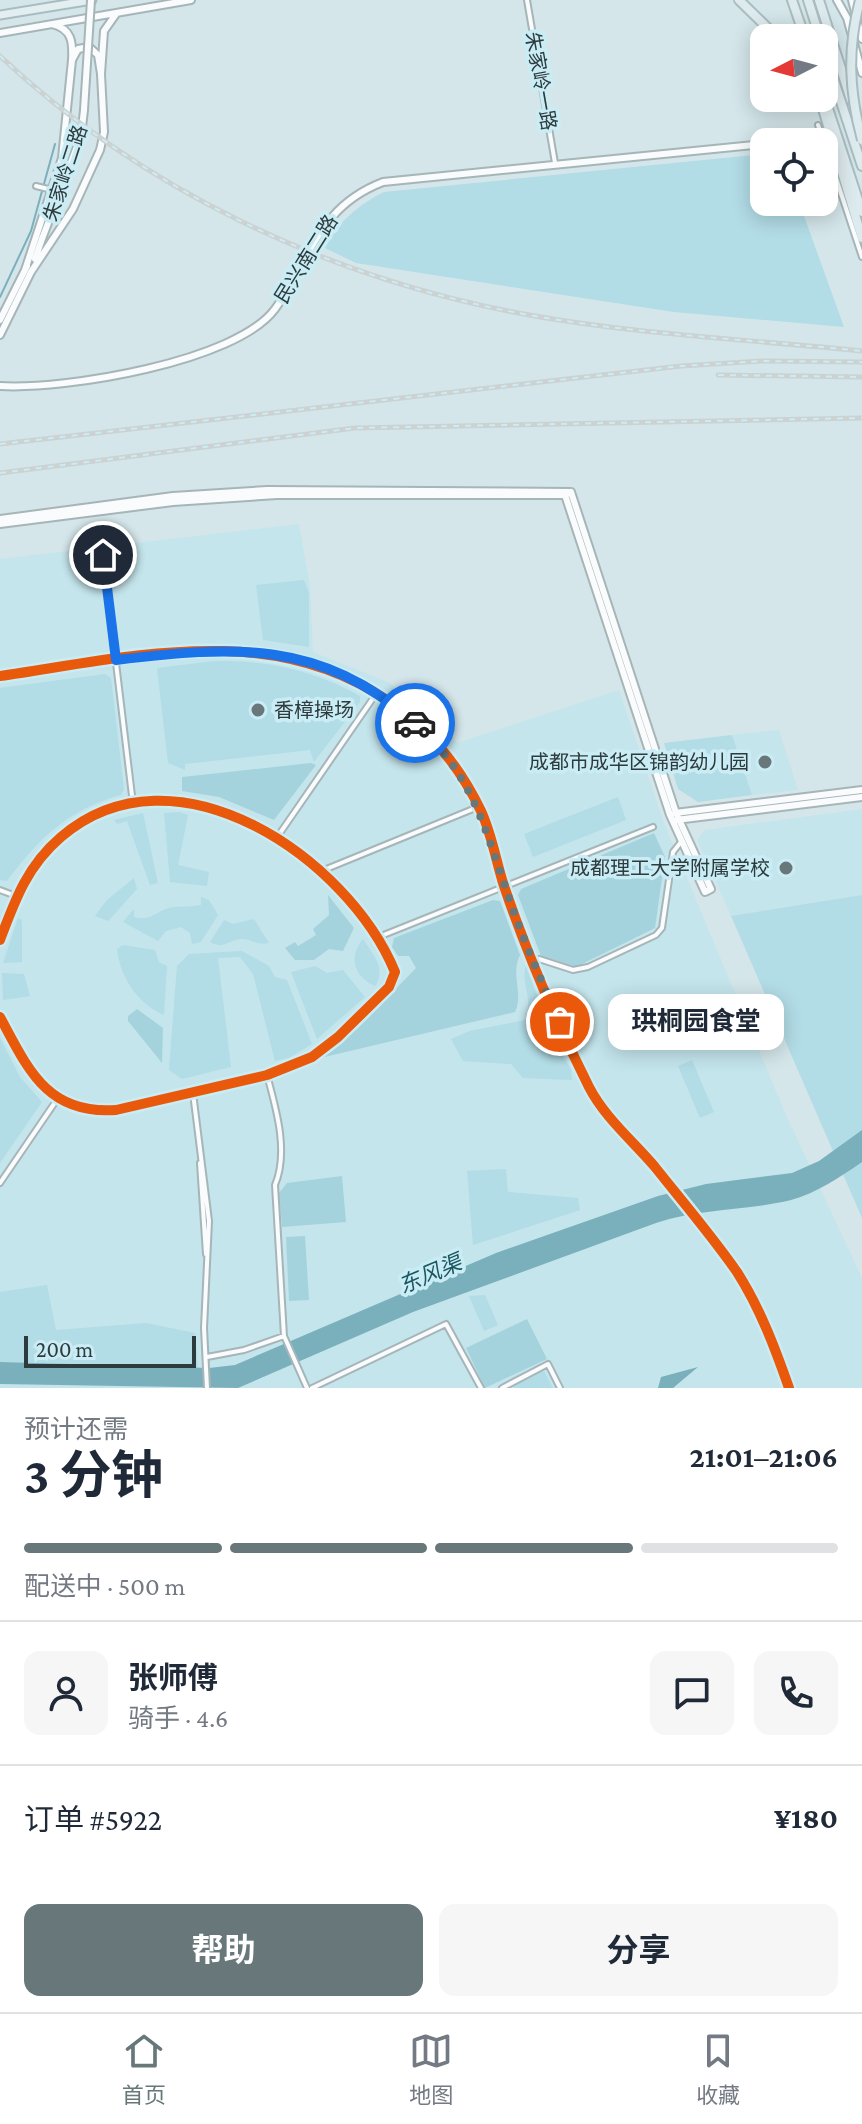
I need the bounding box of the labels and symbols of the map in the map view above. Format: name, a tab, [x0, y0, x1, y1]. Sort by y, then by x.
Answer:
north arrow	[750, 24, 838, 112]
street label: 朱家岭一路	[521, 30, 561, 132]
street label: 朱家岭二路	[39, 122, 91, 224]
street label: 民兴南二路	[270, 211, 342, 307]
pin	[69, 521, 137, 589]
courier	[375, 683, 455, 763]
place label: 香樟操场	[274, 699, 354, 721]
marker: 香樟操场	[249, 701, 267, 719]
place label: 成都市成华区锦韵幼儿园	[529, 751, 749, 773]
marker: 成都市成华区锦韵幼儿园	[756, 753, 774, 771]
place label: 成都理工大学附属学校	[570, 857, 770, 879]
marker: 成都理工大学附属学校	[777, 859, 795, 877]
pin	[526, 988, 594, 1056]
callout: 珙桐园食堂	[608, 994, 784, 1050]
water label: 东风渠	[395, 1248, 468, 1298]
scale bar	[24, 1332, 196, 1368]

